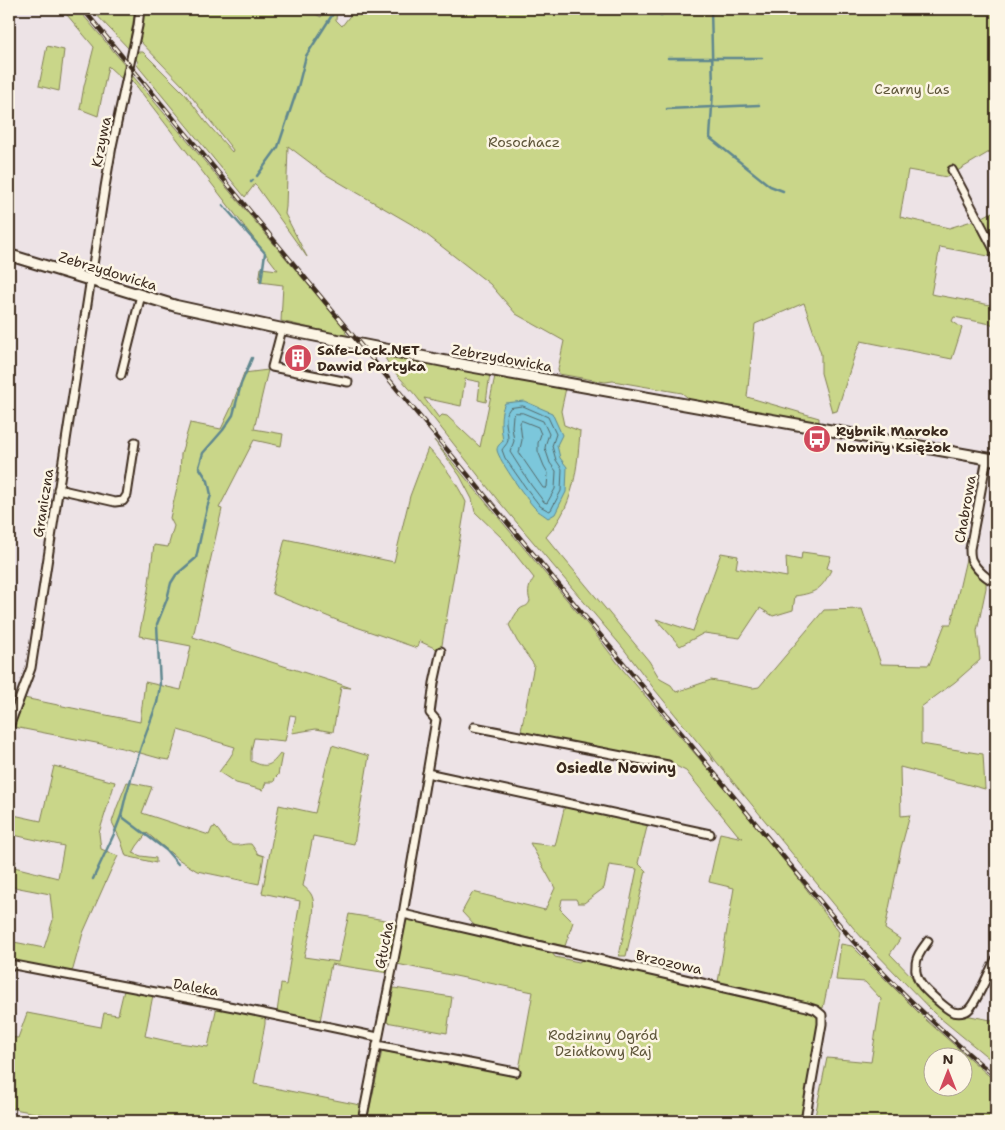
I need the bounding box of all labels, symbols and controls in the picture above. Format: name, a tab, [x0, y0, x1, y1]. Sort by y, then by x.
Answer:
park label: Czarny Las	[874, 80, 950, 98]
street label: Krzywa	[87, 115, 115, 169]
park label: Rosochacz	[488, 133, 560, 151]
street label: Zebrzydowicka	[57, 247, 160, 295]
street label: Zebrzydowicka	[450, 340, 554, 376]
place label: Safe-Lock.NET Dawid Partyka	[317, 341, 426, 375]
building icon: Safe-Lock.NET Dawid Partyka	[283, 343, 313, 373]
place label: Rybnik Maroko Nowiny Księżok	[836, 422, 951, 456]
bus stop icon: Rybnik Maroko Nowiny Księżok	[802, 424, 832, 454]
street label: Graniczna	[29, 467, 57, 539]
street label: Chabrowa	[950, 473, 980, 544]
district label: Osiedle Nowiny	[556, 758, 676, 778]
street label: Głucha	[371, 919, 397, 970]
street label: Brzozowa	[634, 946, 704, 978]
street label: Daleka	[172, 974, 220, 1000]
park label: Rodzinny Ogród Działkowy Raj	[548, 1026, 658, 1060]
north arrow	[922, 1048, 972, 1098]
text: N	[942, 1050, 954, 1068]

